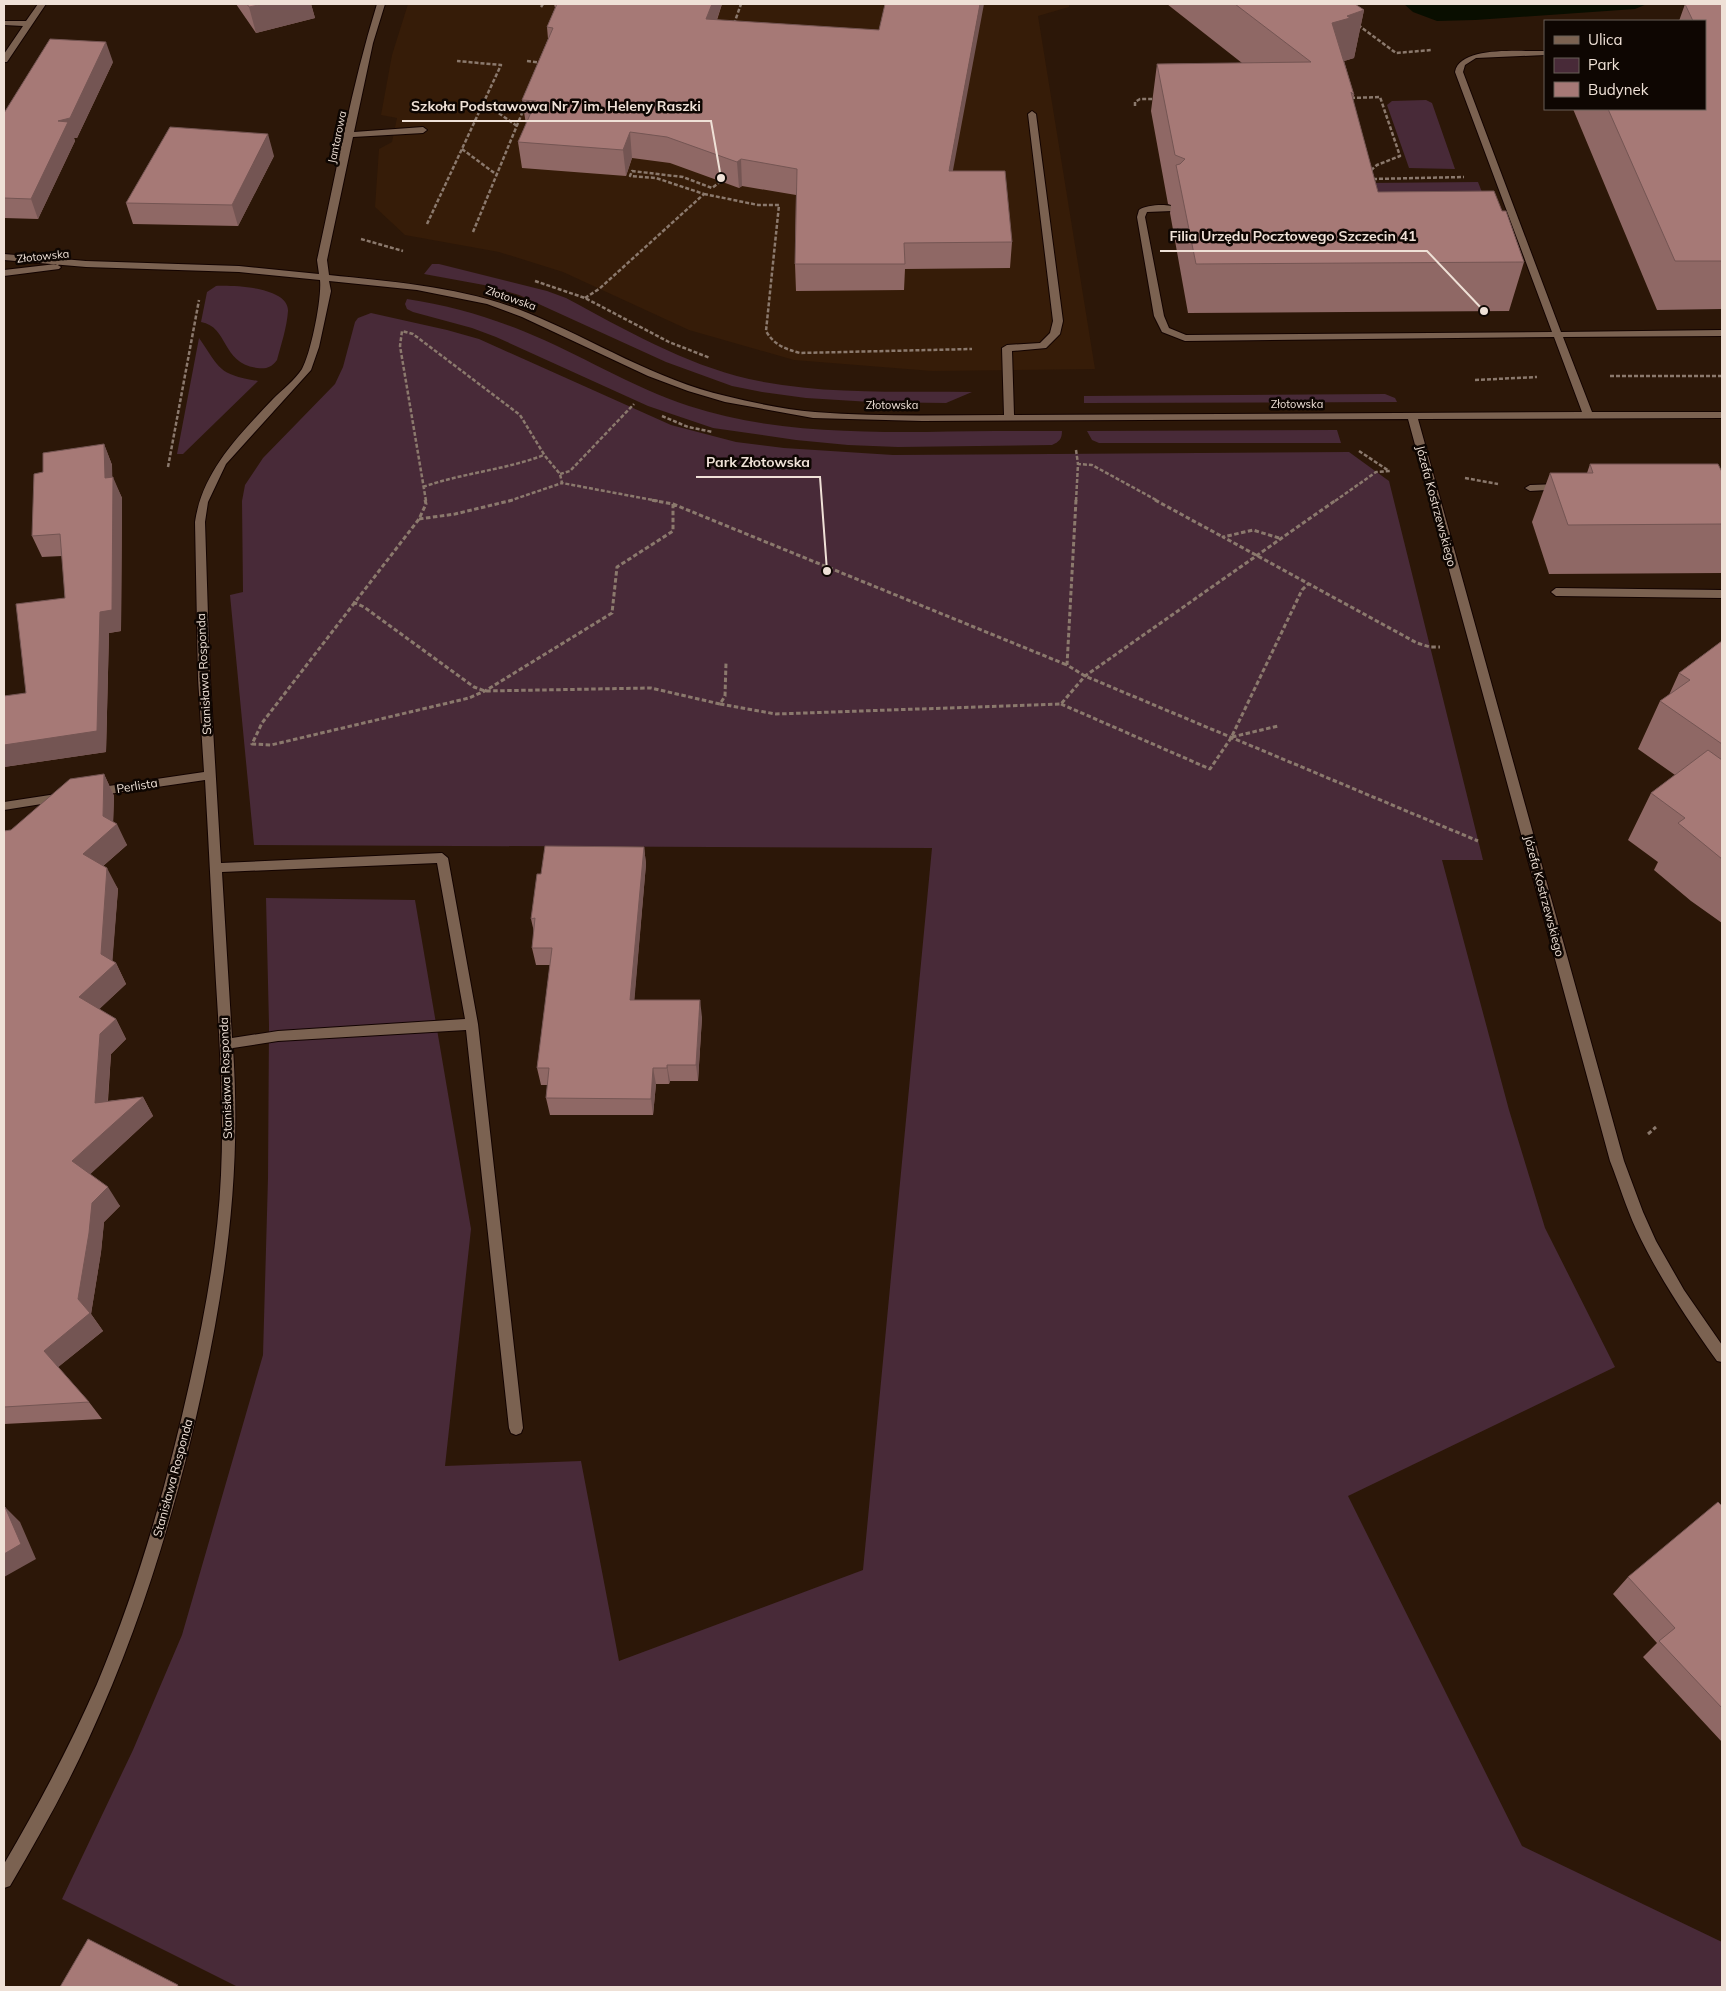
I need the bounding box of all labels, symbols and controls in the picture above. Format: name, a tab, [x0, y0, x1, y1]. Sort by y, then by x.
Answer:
legend	[1544, 20, 1706, 110]
text: Ulica	[1588, 30, 1622, 49]
text: Park	[1588, 55, 1620, 74]
text: Budynek	[1588, 80, 1649, 99]
callout: Szkoła Podstawowa Nr 7 im. Heleny Raszki	[402, 92, 711, 121]
text: Szkoła Podstawowa Nr 7 im. Heleny Raszki	[411, 97, 701, 115]
street label: Jantarowa	[325, 109, 349, 165]
callout: Filia Urzędu Pocztowego Szczecin 41	[1160, 222, 1427, 251]
text: Filia Urzędu Pocztowego Szczecin 41	[1170, 227, 1416, 245]
street label: Złotowska	[16, 246, 70, 266]
street label: Złotowska	[484, 283, 538, 313]
street label: Złotowska	[1271, 397, 1323, 411]
street label: Złotowska	[866, 398, 918, 412]
street label: Józefa Kostrzewskiego	[1413, 444, 1460, 568]
callout: Park Złotowska	[696, 448, 820, 477]
text: Park Złotowska	[706, 453, 810, 471]
street label: Stanisława Rosponda	[193, 613, 214, 735]
street label: Perlista	[115, 775, 159, 796]
street label: Józefa Kostrzewskiego	[1521, 834, 1568, 958]
street label: Stanisława Rosponda	[216, 1017, 235, 1139]
street label: Stanisława Rosponda	[150, 1417, 196, 1539]

